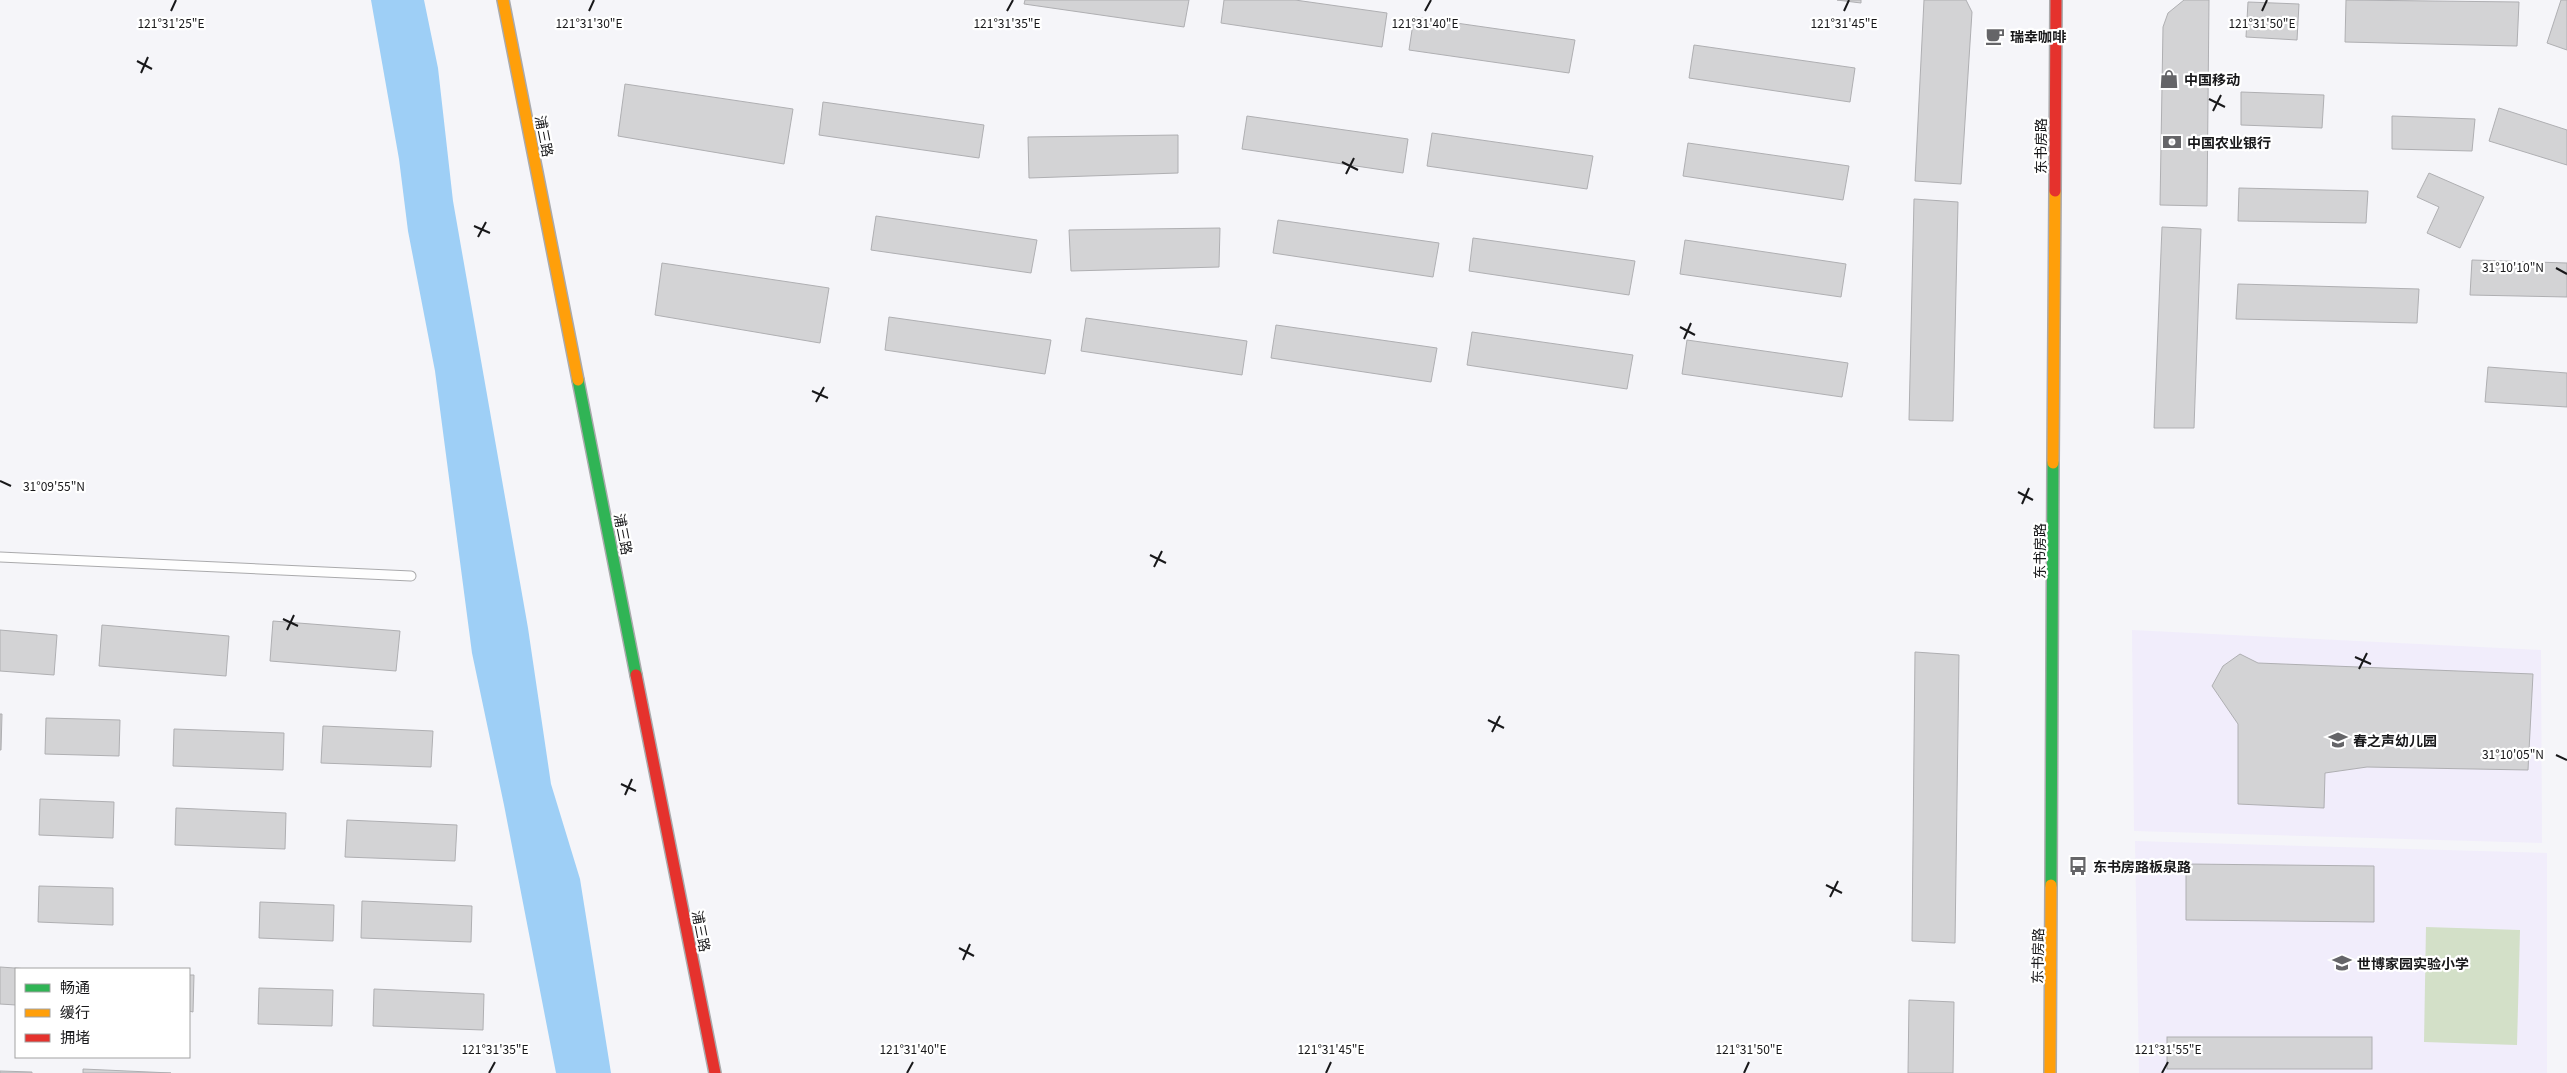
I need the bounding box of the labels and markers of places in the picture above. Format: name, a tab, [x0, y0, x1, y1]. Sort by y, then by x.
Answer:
cafe icon: 瑞幸咖啡	[1984, 25, 2006, 47]
place label: 瑞幸咖啡	[2010, 26, 2067, 46]
shop icon: 中国移动	[2158, 68, 2180, 90]
place label: 中国移动	[2184, 69, 2240, 89]
bank icon: 中国农业银行	[2161, 131, 2183, 153]
place label: 中国农业银行	[2187, 132, 2271, 152]
school or university icon: 春之声幼儿园	[2327, 729, 2349, 751]
place label: 春之声幼儿园	[2353, 730, 2437, 750]
bus stop icon: 东书房路板泉路	[2067, 855, 2089, 877]
place label: 东书房路板泉路	[2093, 856, 2191, 876]
school or university icon: 世博家园实验小学	[2331, 952, 2353, 974]
place label: 世博家园实验小学	[2357, 953, 2469, 973]

